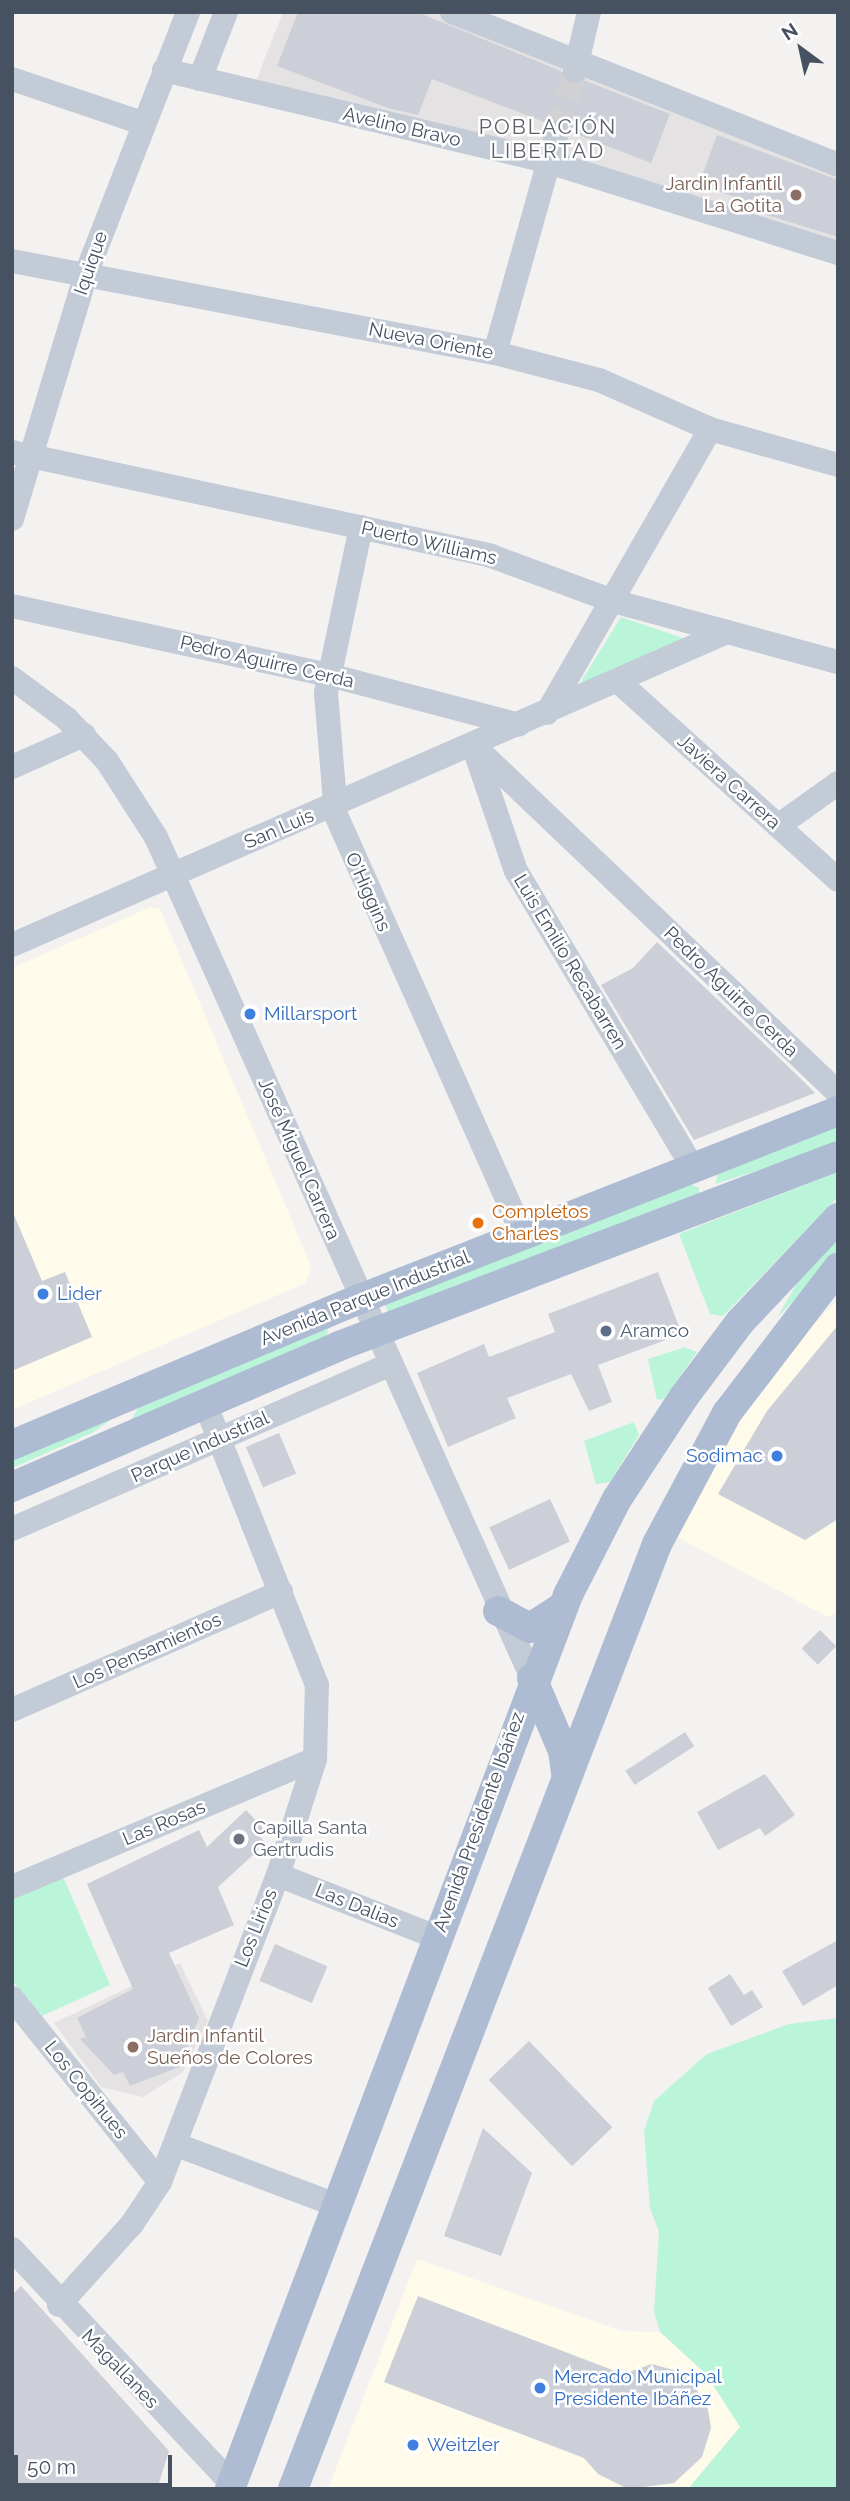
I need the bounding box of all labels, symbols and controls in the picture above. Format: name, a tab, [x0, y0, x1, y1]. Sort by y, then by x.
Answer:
north arrow	[766, 14, 836, 84]
text: N	[777, 18, 802, 45]
street label: Avelino Bravo	[341, 102, 463, 152]
district label: POBLACIÓN LIBERTAD	[480, 114, 616, 164]
place label: Jardin Infantil La Gotita	[665, 173, 782, 217]
marker: Jardin Infantil La Gotita	[788, 187, 804, 203]
street label: Iquique	[69, 228, 113, 298]
street label: Nueva Oriente	[367, 318, 495, 364]
street label: Puerto Williams	[359, 516, 499, 570]
street label: Pedro Aguirre Cerda	[177, 631, 357, 693]
street label: Javiera Carrera	[673, 730, 785, 834]
street label: San Luis	[241, 804, 317, 854]
street label: O'Higgins	[340, 849, 396, 935]
street label: Luis Emilio Recabarren	[509, 870, 631, 1054]
street label: Pedro Aguirre Cerda	[659, 922, 803, 1062]
place label: Millarsport	[264, 1003, 357, 1025]
marker: Millarsport	[242, 1006, 258, 1022]
street label: José Miguel Carrera	[253, 1074, 345, 1244]
place label: Completos Charles	[492, 1201, 588, 1245]
marker: Completos Charles	[470, 1215, 486, 1231]
street label: Avenida Parque Industrial	[257, 1246, 473, 1350]
place label: Lider	[57, 1283, 102, 1305]
marker: Lider	[35, 1286, 51, 1302]
place label: Aramco	[620, 1320, 689, 1342]
marker: Aramco	[598, 1323, 614, 1339]
street label: Parque Industrial	[128, 1406, 272, 1488]
place label: Sodimac	[686, 1445, 763, 1467]
marker: Sodimac	[769, 1448, 785, 1464]
street label: Los Pensamientos	[69, 1608, 225, 1694]
street label: Avenida Presidente Ibáñez	[429, 1709, 529, 1935]
street label: Las Rosas	[119, 1795, 209, 1851]
place label: Capilla Santa Gertrudis	[253, 1817, 367, 1861]
marker: Capilla Santa Gertrudis	[231, 1831, 247, 1847]
street label: Las Dalias	[312, 1879, 402, 1933]
street label: Los Lirios	[230, 1885, 282, 1971]
place label: Jardin Infantil Sueños de Colores	[147, 2025, 313, 2069]
street label: Los Copihues	[40, 2037, 132, 2143]
marker: Jardin Infantil Sueños de Colores	[125, 2039, 141, 2055]
street label: Magallanes	[77, 2325, 163, 2413]
place label: Mercado Municipal Presidente Ibáñez	[554, 2366, 722, 2410]
marker: Mercado Municipal Presidente Ibáñez	[532, 2380, 548, 2396]
place label: Weitzler	[427, 2434, 500, 2456]
marker: Weitzler	[405, 2437, 421, 2453]
scale bar	[18, 2442, 175, 2486]
text: 50 m	[27, 2454, 76, 2479]

